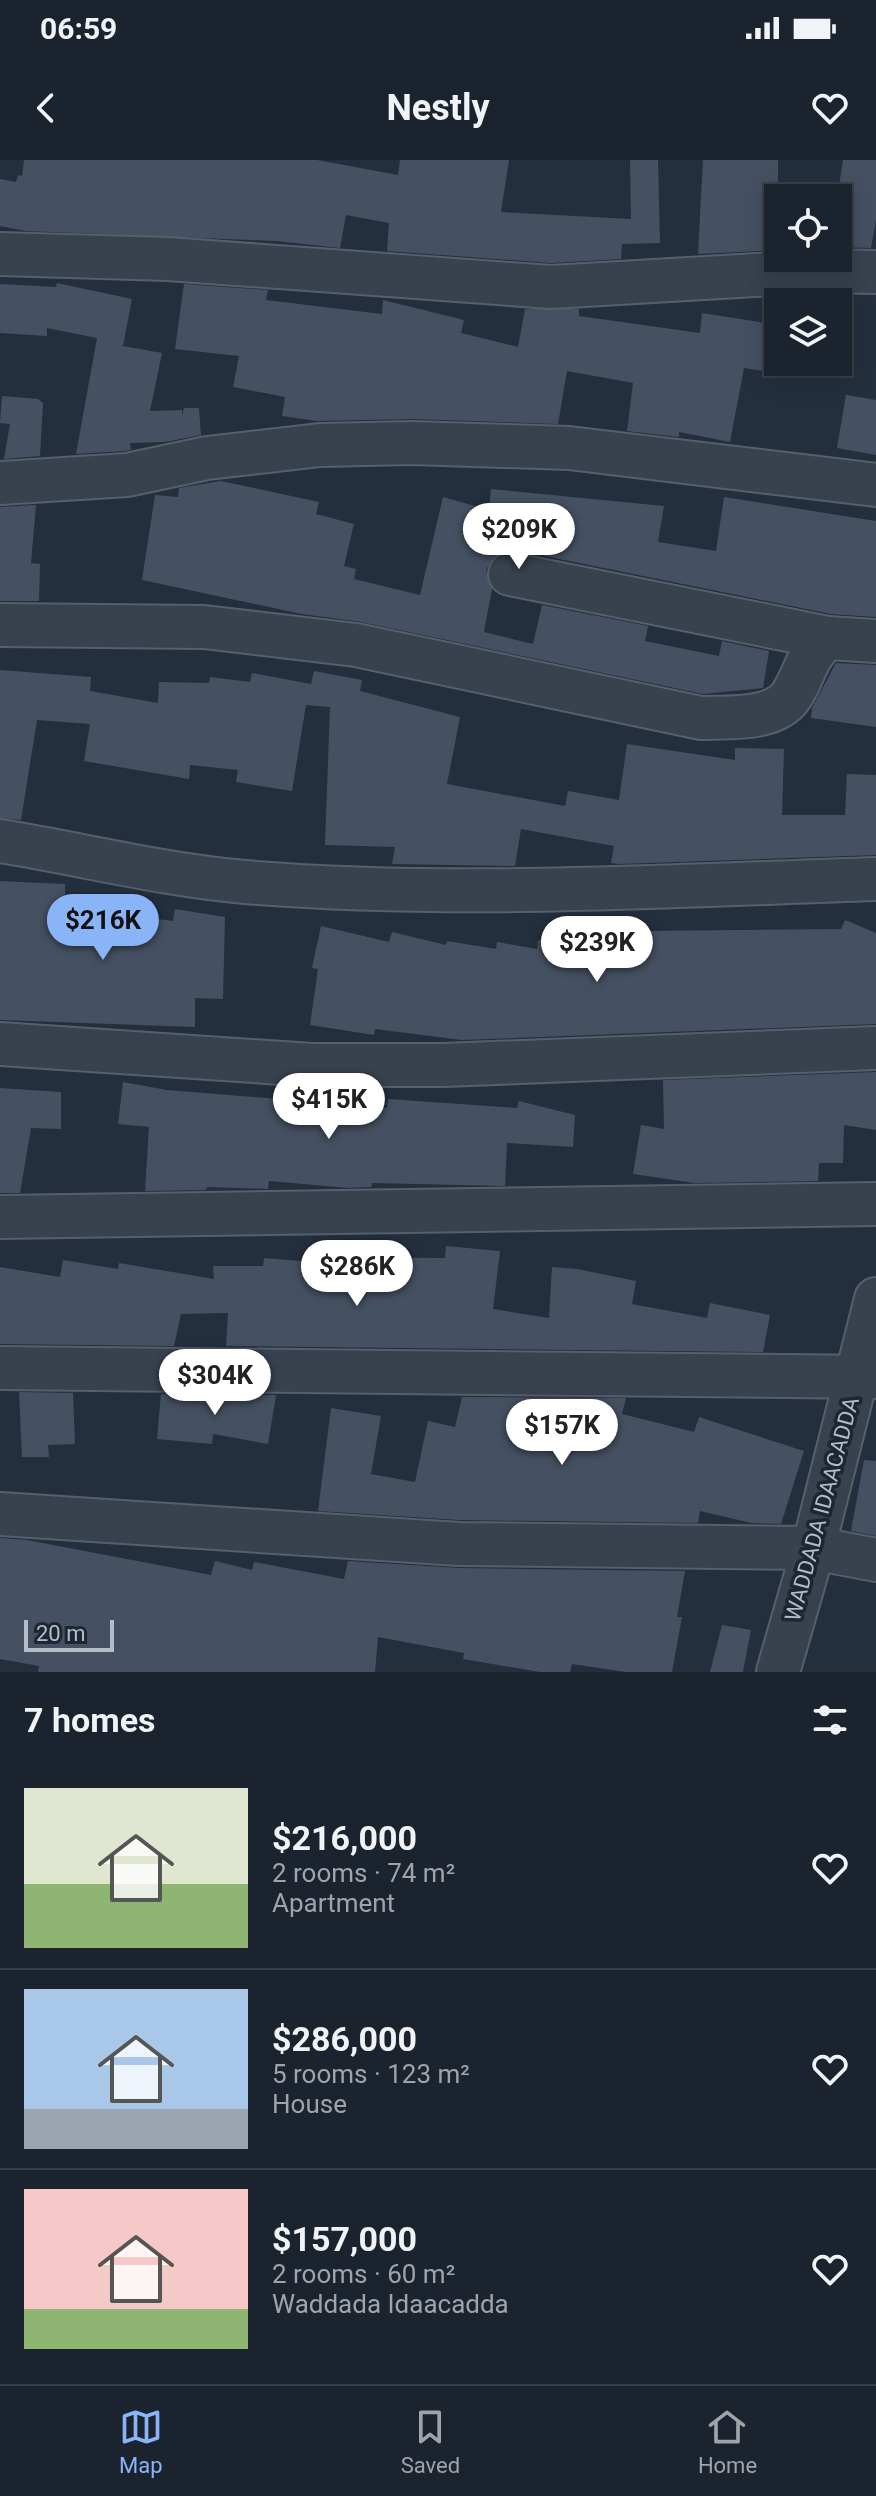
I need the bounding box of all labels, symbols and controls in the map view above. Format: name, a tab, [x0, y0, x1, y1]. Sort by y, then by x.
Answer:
text: 06:59	[40, 11, 117, 46]
icon: back	[24, 86, 68, 130]
icon: heart	[808, 86, 852, 130]
text: Nestly	[386, 87, 490, 129]
map controls	[764, 184, 852, 376]
button: locate	[764, 184, 852, 272]
button: layers	[764, 288, 852, 376]
pin: $209K	[463, 503, 575, 571]
text: $209K	[481, 514, 557, 544]
pin: $216K	[47, 894, 159, 962]
text: $216K	[65, 905, 141, 935]
pin: $239K	[541, 916, 653, 984]
text: $239K	[559, 927, 635, 957]
pin: $415K	[273, 1073, 385, 1141]
text: $415K	[291, 1084, 367, 1114]
pin: $286K	[301, 1240, 413, 1308]
text: $286K	[319, 1251, 395, 1281]
pin: $304K	[159, 1349, 271, 1417]
text: $304K	[177, 1360, 253, 1390]
street label: WADDADA IDAACADDA	[780, 1394, 864, 1624]
pin: $157K	[506, 1399, 618, 1467]
text: $157K	[524, 1410, 600, 1440]
scale bar	[24, 1616, 114, 1652]
text: 20 m	[36, 1621, 85, 1646]
icon: filters	[808, 1698, 852, 1742]
text: 7 homes	[24, 1700, 155, 1740]
text: $216,000	[272, 1818, 417, 1858]
icon: home	[88, 1820, 184, 1916]
icon: heart	[808, 1846, 852, 1890]
text: 2 rooms · 74 m²	[272, 1858, 455, 1888]
text: Apartment	[272, 1888, 395, 1918]
text: $286,000	[272, 2019, 417, 2059]
icon: home	[88, 2021, 184, 2117]
icon: heart	[808, 2047, 852, 2091]
text: 5 rooms · 123 m²	[272, 2059, 470, 2089]
text: House	[272, 2089, 347, 2119]
text: $157,000	[272, 2219, 417, 2259]
icon: home	[88, 2221, 184, 2317]
icon: heart	[808, 2247, 852, 2291]
text: 2 rooms · 60 m²	[272, 2259, 455, 2289]
text: Waddada Idaacadda	[272, 2289, 509, 2319]
tab: Map	[119, 2405, 163, 2478]
tab: Saved	[401, 2405, 460, 2478]
tab: Home	[698, 2405, 757, 2478]

